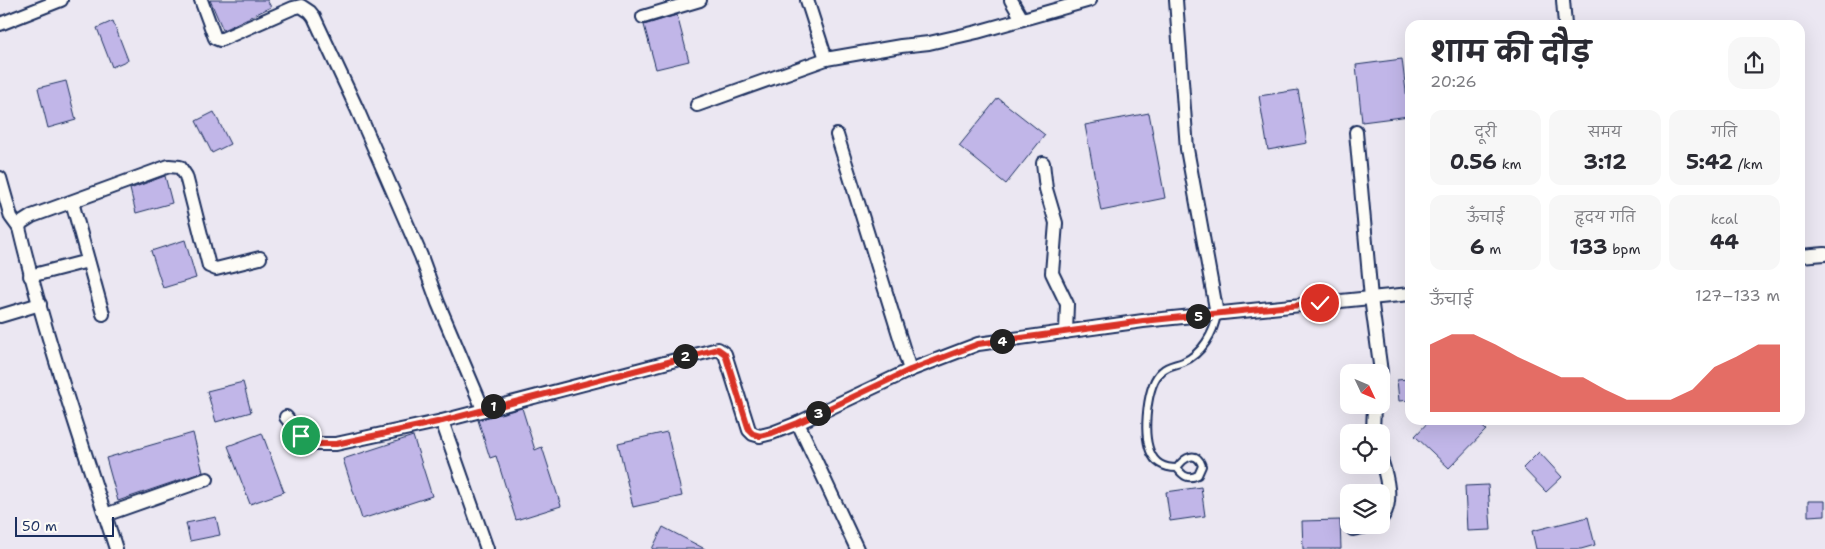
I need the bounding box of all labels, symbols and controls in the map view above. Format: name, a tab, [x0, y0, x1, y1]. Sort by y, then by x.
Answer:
text: शाम की दौड़	[1430, 33, 1591, 71]
button: share	[1728, 37, 1780, 89]
text: 20:26	[1430, 71, 1477, 92]
text: दूरी	[1475, 123, 1497, 141]
text: समय	[1588, 123, 1622, 141]
text: गति	[1712, 123, 1737, 141]
text: 0.56	[1450, 148, 1497, 176]
text: 3:12	[1583, 148, 1627, 176]
text: 5:42	[1686, 148, 1733, 176]
text: km	[1497, 155, 1522, 173]
text: /km	[1733, 155, 1763, 173]
text: ऊँचाई	[1467, 208, 1504, 226]
text: हृदय गति	[1575, 208, 1635, 226]
text: kcal	[1711, 210, 1738, 228]
text: 44	[1710, 228, 1739, 256]
text: 6	[1470, 233, 1485, 261]
text: 133	[1569, 233, 1608, 261]
text: m	[1485, 240, 1501, 258]
text: bpm	[1608, 240, 1640, 258]
pin	[1299, 282, 1341, 324]
text: 127–133 m	[1695, 285, 1780, 306]
icon: check	[1306, 289, 1334, 317]
text: ऊँचाई	[1430, 289, 1473, 310]
pin: 5	[1186, 304, 1210, 328]
text: 5	[1194, 307, 1203, 325]
pin: 4	[990, 328, 1014, 354]
text: 4	[998, 332, 1007, 350]
pin: 2	[672, 344, 698, 368]
text: 2	[681, 347, 690, 365]
north arrow	[1340, 364, 1390, 414]
map controls	[1340, 364, 1390, 534]
pin: 1	[480, 394, 506, 418]
text: 1	[490, 397, 497, 415]
pin: 3	[806, 400, 830, 426]
text: 3	[814, 404, 823, 422]
pin	[280, 415, 322, 457]
icon: arrive	[287, 422, 315, 450]
button: locate	[1340, 424, 1390, 474]
button: layers	[1340, 484, 1390, 534]
scale bar	[15, 514, 114, 537]
text: 50 m	[22, 517, 57, 535]

